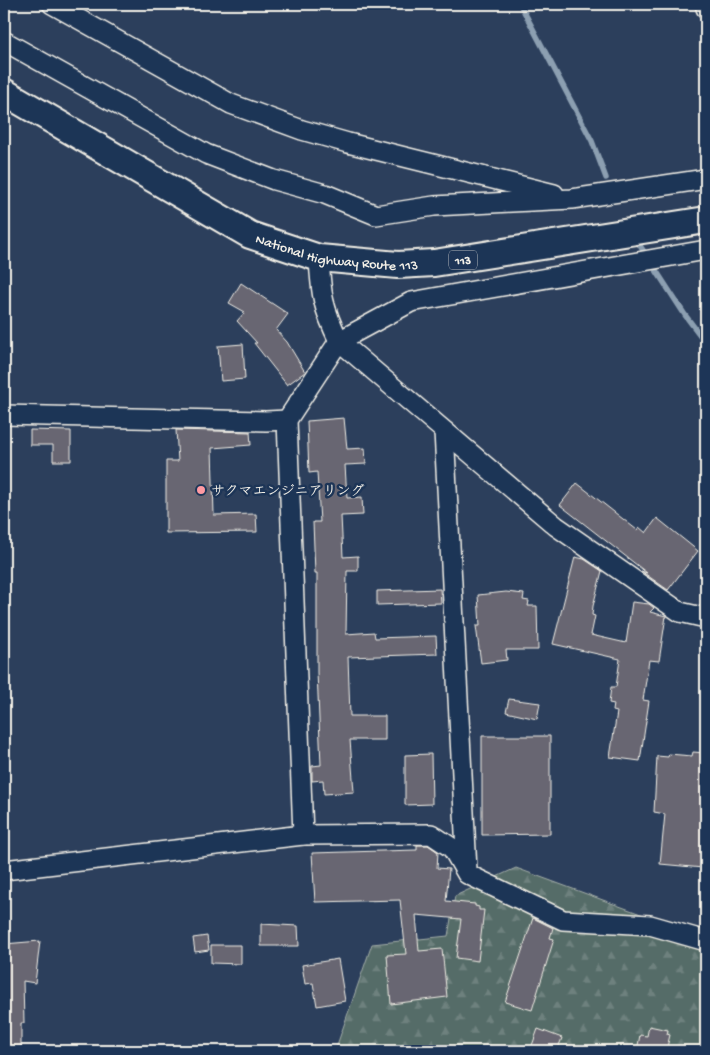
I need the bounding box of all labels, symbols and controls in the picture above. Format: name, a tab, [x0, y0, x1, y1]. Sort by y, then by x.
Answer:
street label: National Highway Route 113	[253, 231, 419, 276]
road number: 113	[449, 250, 477, 270]
marker: サクマエンジニアリング	[195, 484, 207, 496]
place label: サクマエンジニアリング	[211, 484, 364, 501]

